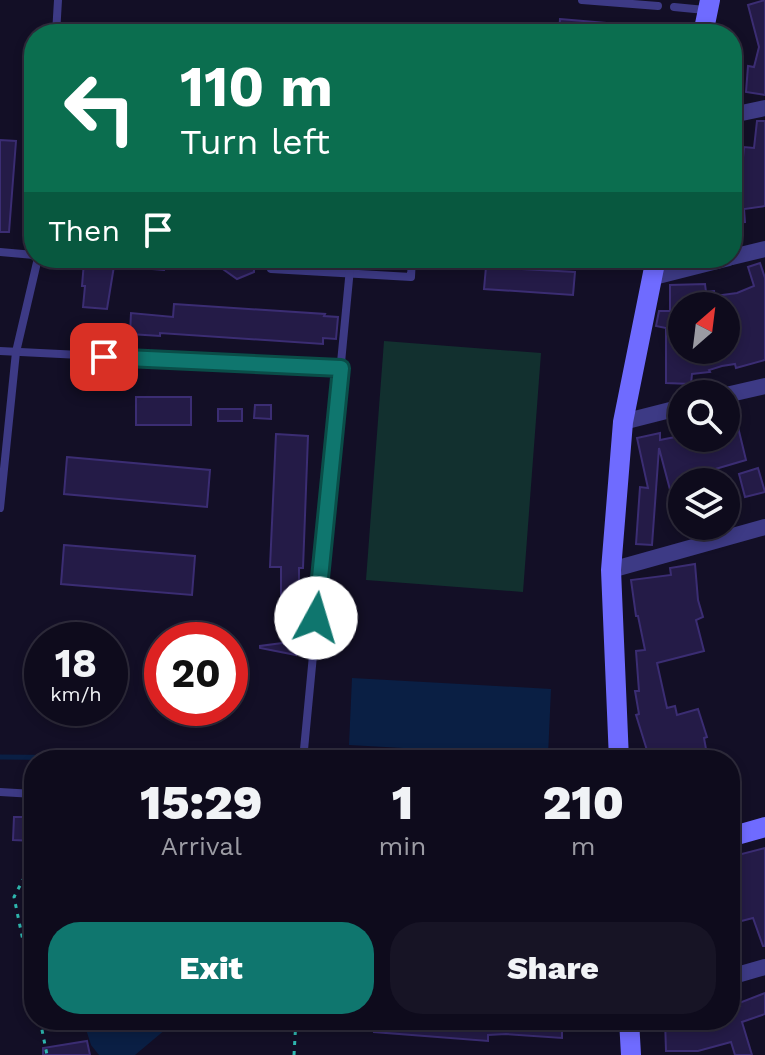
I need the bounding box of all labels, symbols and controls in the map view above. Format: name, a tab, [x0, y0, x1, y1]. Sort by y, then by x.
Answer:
text: 110 m	[180, 54, 333, 120]
icon: left	[48, 56, 152, 160]
text: Turn left	[180, 121, 330, 163]
icon: arrive	[136, 208, 180, 252]
text: Then	[48, 213, 120, 248]
north arrow	[668, 292, 740, 364]
map controls	[668, 292, 740, 540]
pin	[70, 323, 138, 391]
icon: arrive	[82, 335, 126, 379]
button: search	[668, 380, 740, 452]
button: layers	[668, 468, 740, 540]
position arrow	[274, 576, 358, 660]
speed limit sign: 20	[144, 622, 248, 726]
text: 18	[55, 640, 97, 687]
text: km/h	[50, 682, 102, 706]
text: 15:29	[140, 774, 262, 831]
text: 1	[392, 774, 413, 831]
text: 210	[542, 774, 624, 831]
text: Arrival	[161, 831, 242, 861]
text: min	[379, 831, 426, 861]
text: m	[571, 831, 596, 861]
button: Exit	[48, 922, 374, 1014]
button: Share	[390, 922, 716, 1014]

